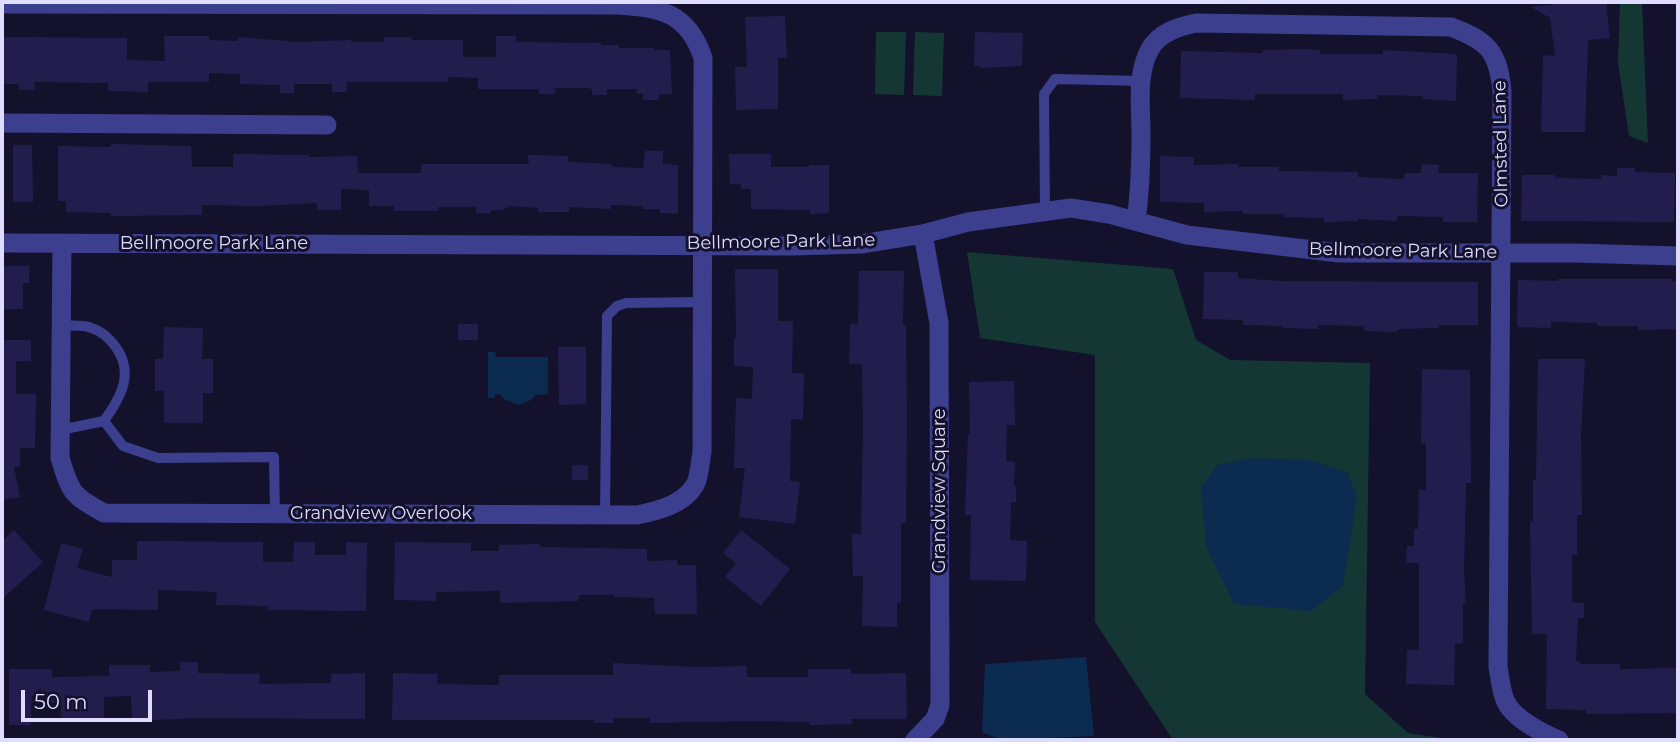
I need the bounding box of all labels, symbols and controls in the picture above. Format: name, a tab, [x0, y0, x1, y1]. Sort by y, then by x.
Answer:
street label: Olmsted Lane	[1489, 80, 1513, 208]
street label: Bellmoore Park Lane	[687, 230, 875, 254]
street label: Bellmoore Park Lane	[120, 233, 308, 255]
street label: Bellmoore Park Lane	[1309, 239, 1497, 263]
street label: Grandview Square	[929, 408, 951, 574]
street label: Grandview Overlook	[290, 503, 472, 525]
scale bar	[24, 676, 156, 720]
text: 50 m	[34, 689, 88, 714]

